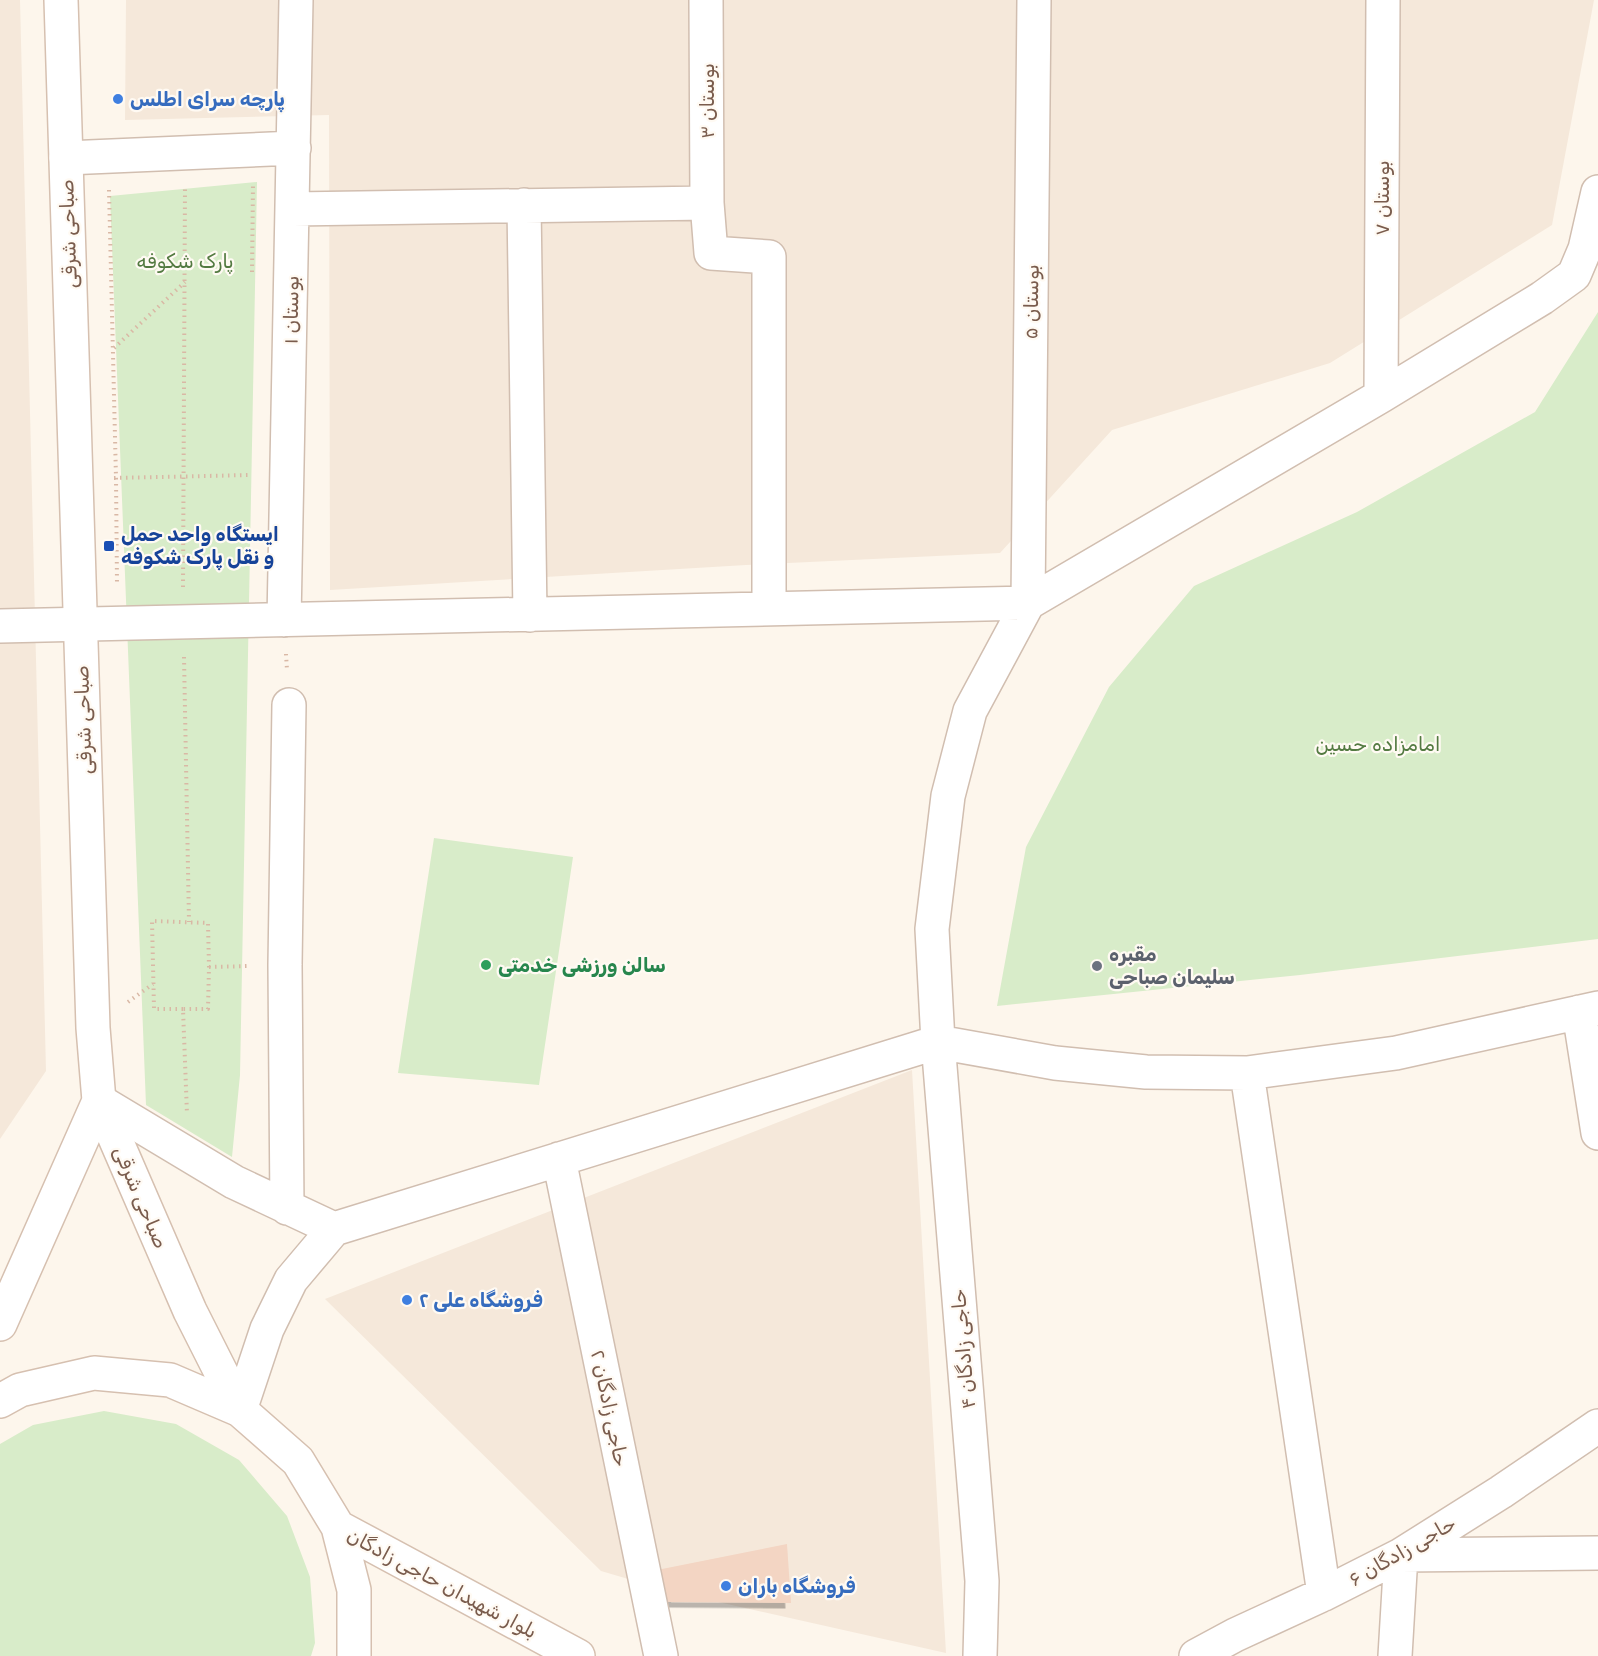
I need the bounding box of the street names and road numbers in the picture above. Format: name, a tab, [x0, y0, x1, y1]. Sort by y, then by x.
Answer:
street label: بوستان ۳	[695, 63, 719, 139]
street label: بوستان ۷	[1370, 160, 1394, 236]
street label: صباحی شرقی	[54, 179, 82, 289]
street label: بوستان ۵	[1018, 264, 1044, 340]
street label: بوستان ۱	[278, 275, 304, 345]
street label: صباحی شرقی	[69, 665, 97, 775]
street label: صباحی شرقی	[109, 1142, 173, 1252]
street label: حاجی زادگان ۴	[946, 1288, 980, 1410]
street label: حاجی زادگان ۲	[586, 1347, 634, 1469]
street label: حاجی زادگان ۶	[1344, 1511, 1460, 1591]
street label: بلوار شهیدان حاجی زادگان	[343, 1523, 541, 1643]

